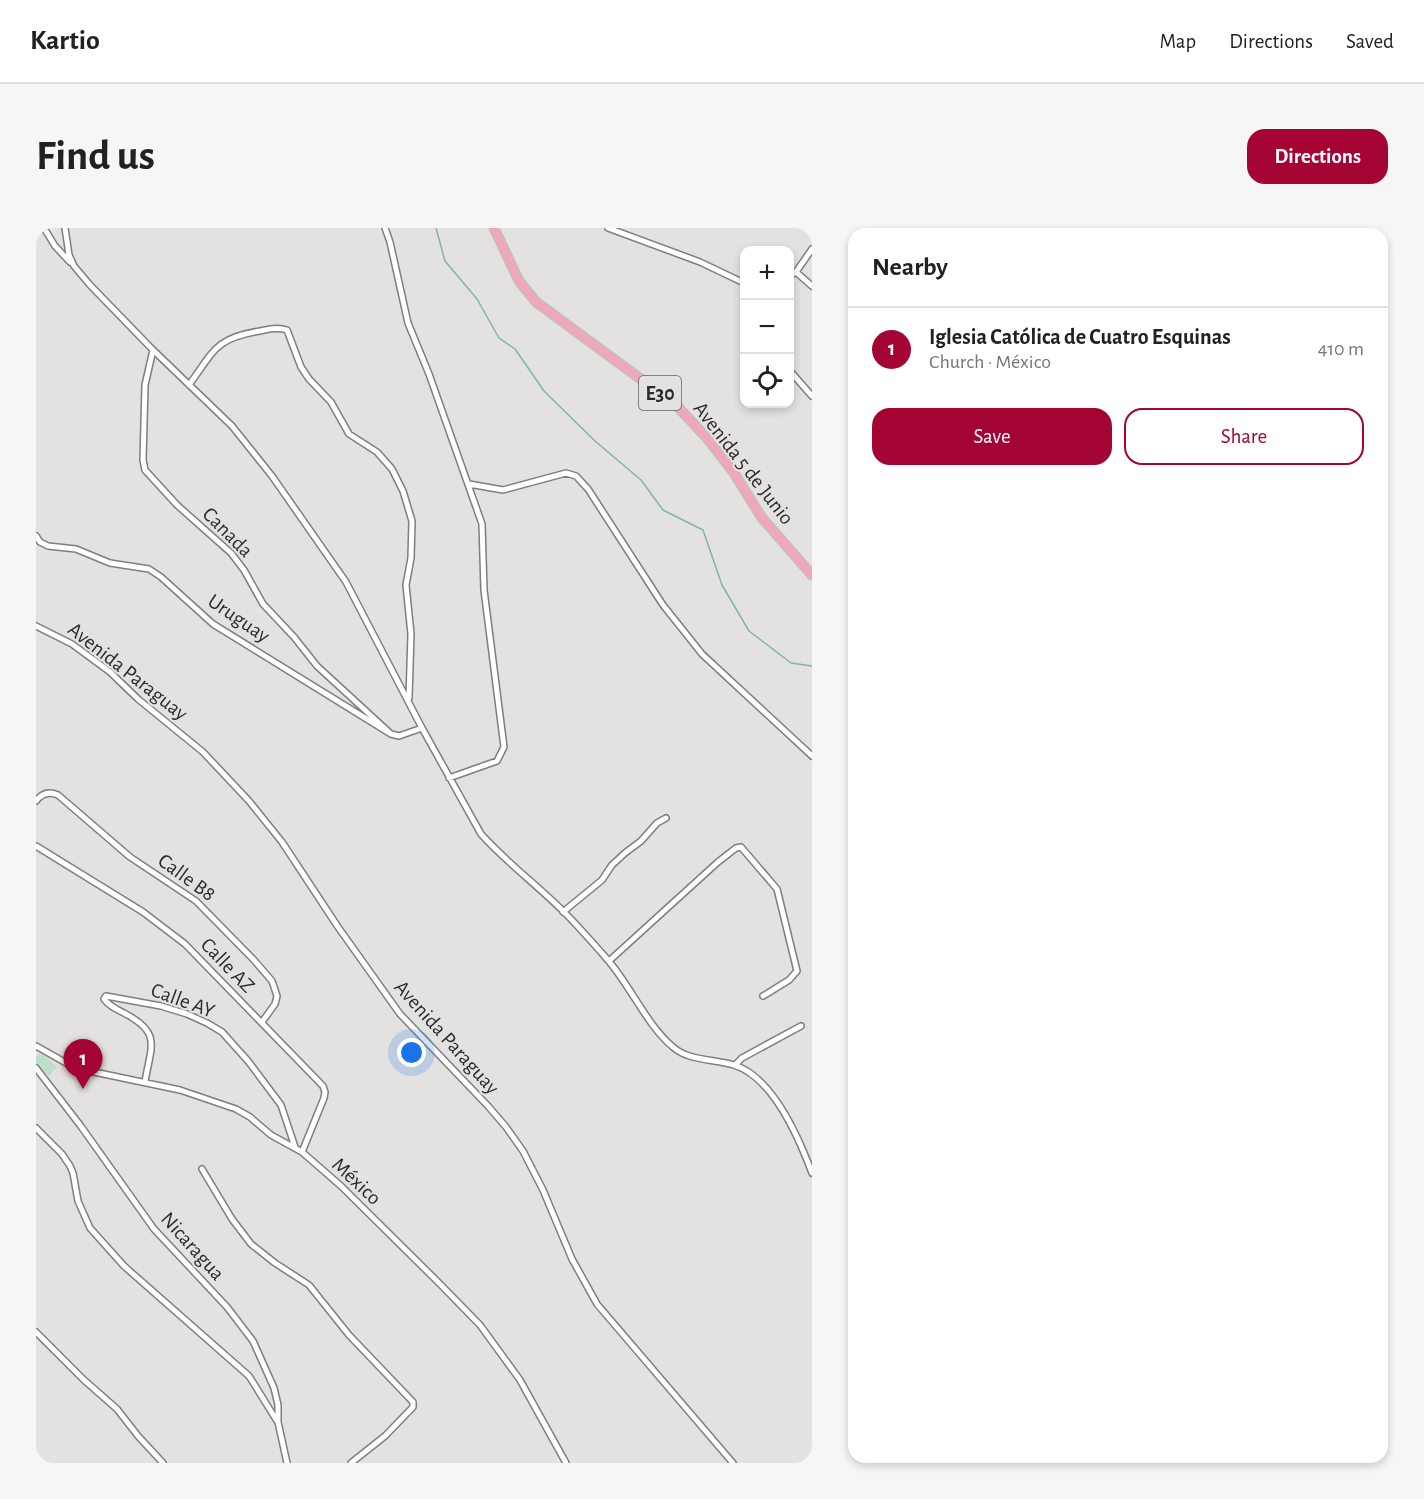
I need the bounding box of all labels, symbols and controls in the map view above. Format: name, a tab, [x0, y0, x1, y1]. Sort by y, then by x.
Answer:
text: Kartio	[30, 27, 100, 55]
text: Map	[1160, 31, 1196, 52]
text: Directions	[1229, 31, 1313, 52]
text: Saved	[1346, 31, 1394, 52]
button: Directions	[1247, 129, 1388, 184]
text: Find us	[36, 135, 155, 177]
map controls	[740, 246, 794, 408]
button: +	[740, 246, 794, 300]
text: Nearby	[872, 254, 948, 280]
button: −	[740, 300, 794, 354]
text: Iglesia Católica de Cuatro Esquinas	[929, 326, 1231, 348]
text: 1	[888, 339, 895, 359]
text: 410 m	[1318, 339, 1364, 359]
text: Church · México	[929, 352, 1051, 372]
button: locate	[740, 354, 794, 408]
road number: E30	[639, 376, 681, 410]
street label: Avenida 5 de Junio	[689, 398, 798, 529]
button: Save	[872, 408, 1112, 465]
button: Share	[1124, 408, 1364, 465]
street label: Canada	[198, 503, 257, 562]
street label: Uruguay	[204, 590, 273, 647]
street label: Avenida Paraguay	[64, 618, 191, 724]
street label: Calle B8	[154, 850, 219, 905]
street label: Calle AZ	[197, 934, 259, 997]
street label: Avenida Paraguay	[390, 976, 503, 1098]
street label: Calle AY	[148, 979, 218, 1022]
your location	[397, 1038, 426, 1067]
pin: 1	[64, 1040, 102, 1089]
street label: México	[328, 1154, 385, 1209]
street label: Nicaragua	[157, 1208, 229, 1285]

